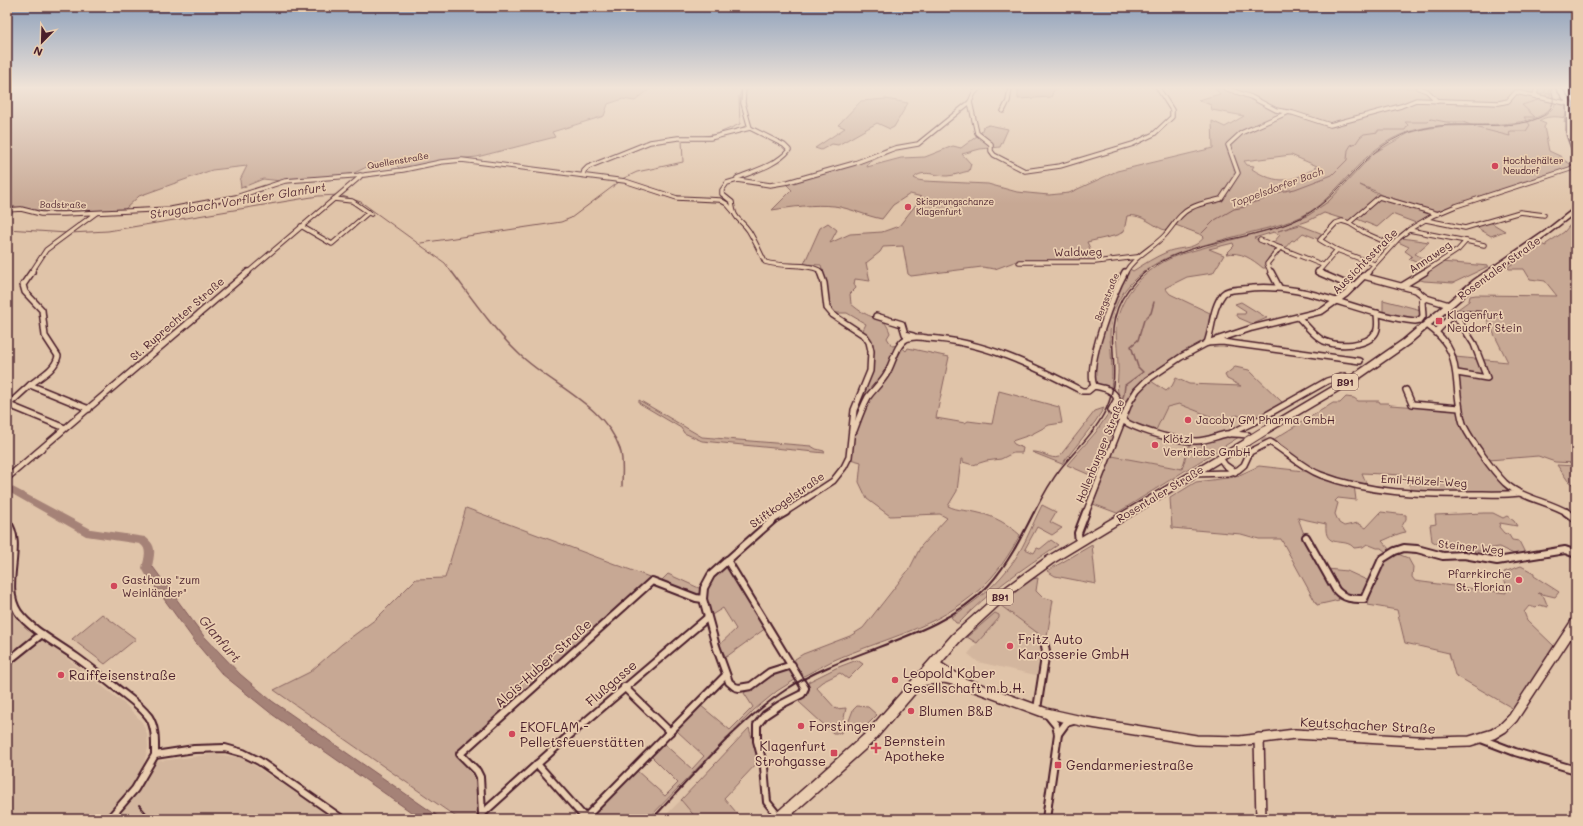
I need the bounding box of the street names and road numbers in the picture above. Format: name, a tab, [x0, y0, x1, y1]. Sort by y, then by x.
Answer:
street label: Quellenstraße	[366, 150, 430, 171]
street label: Badstraße	[40, 199, 86, 210]
street label: Aussichtsstraße	[1329, 224, 1401, 297]
street label: Rosentaler Straße	[1454, 232, 1543, 303]
street label: Annaweg	[1405, 237, 1454, 276]
street label: Waldweg	[1054, 244, 1102, 259]
street label: Bergstraße	[1092, 271, 1121, 322]
street label: St. Ruprechter Straße	[126, 273, 227, 364]
road number: B91	[1332, 374, 1358, 390]
street label: Hollenburger Straße	[1072, 396, 1127, 505]
street label: Rosentaler Straße	[1113, 461, 1206, 526]
street label: Stiftkogelstraße	[746, 468, 827, 531]
street label: Emil-Hölzel-Weg	[1381, 471, 1467, 490]
street label: Steiner Weg	[1437, 536, 1505, 557]
road number: B91	[987, 589, 1013, 605]
street label: Alois-Huber-Straße	[491, 615, 595, 711]
street label: Flußgasse	[582, 656, 640, 709]
street label: Keutschacher Straße	[1300, 712, 1436, 737]

